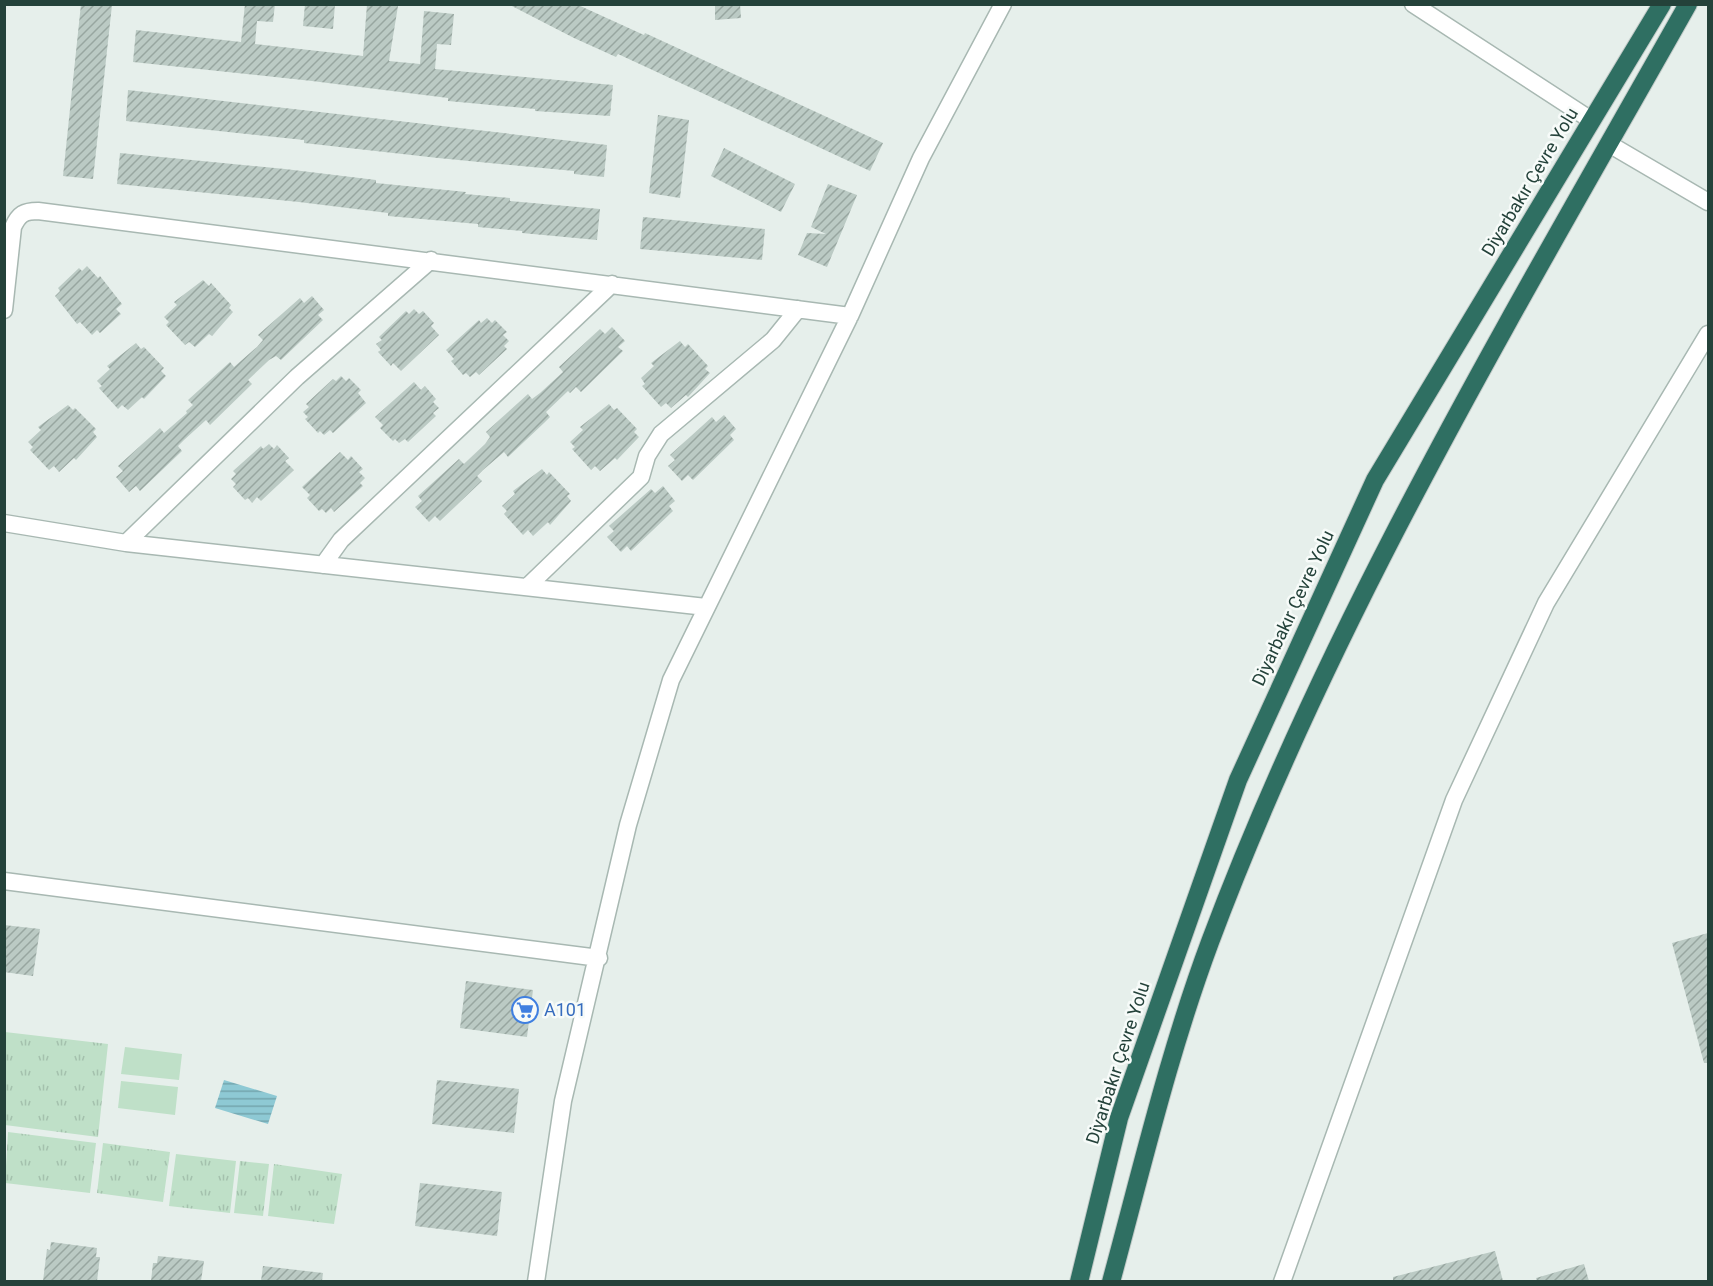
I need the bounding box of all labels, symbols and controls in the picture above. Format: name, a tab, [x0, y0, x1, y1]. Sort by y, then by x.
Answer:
street label: Diyarbakır Çevre Yolu	[1477, 104, 1582, 260]
street label: Diyarbakır Çevre Yolu	[1247, 527, 1338, 689]
street label: Diyarbakır Çevre Yolu	[1081, 979, 1154, 1147]
supermarket icon: A101	[510, 995, 540, 1025]
place label: A101	[544, 999, 586, 1020]

